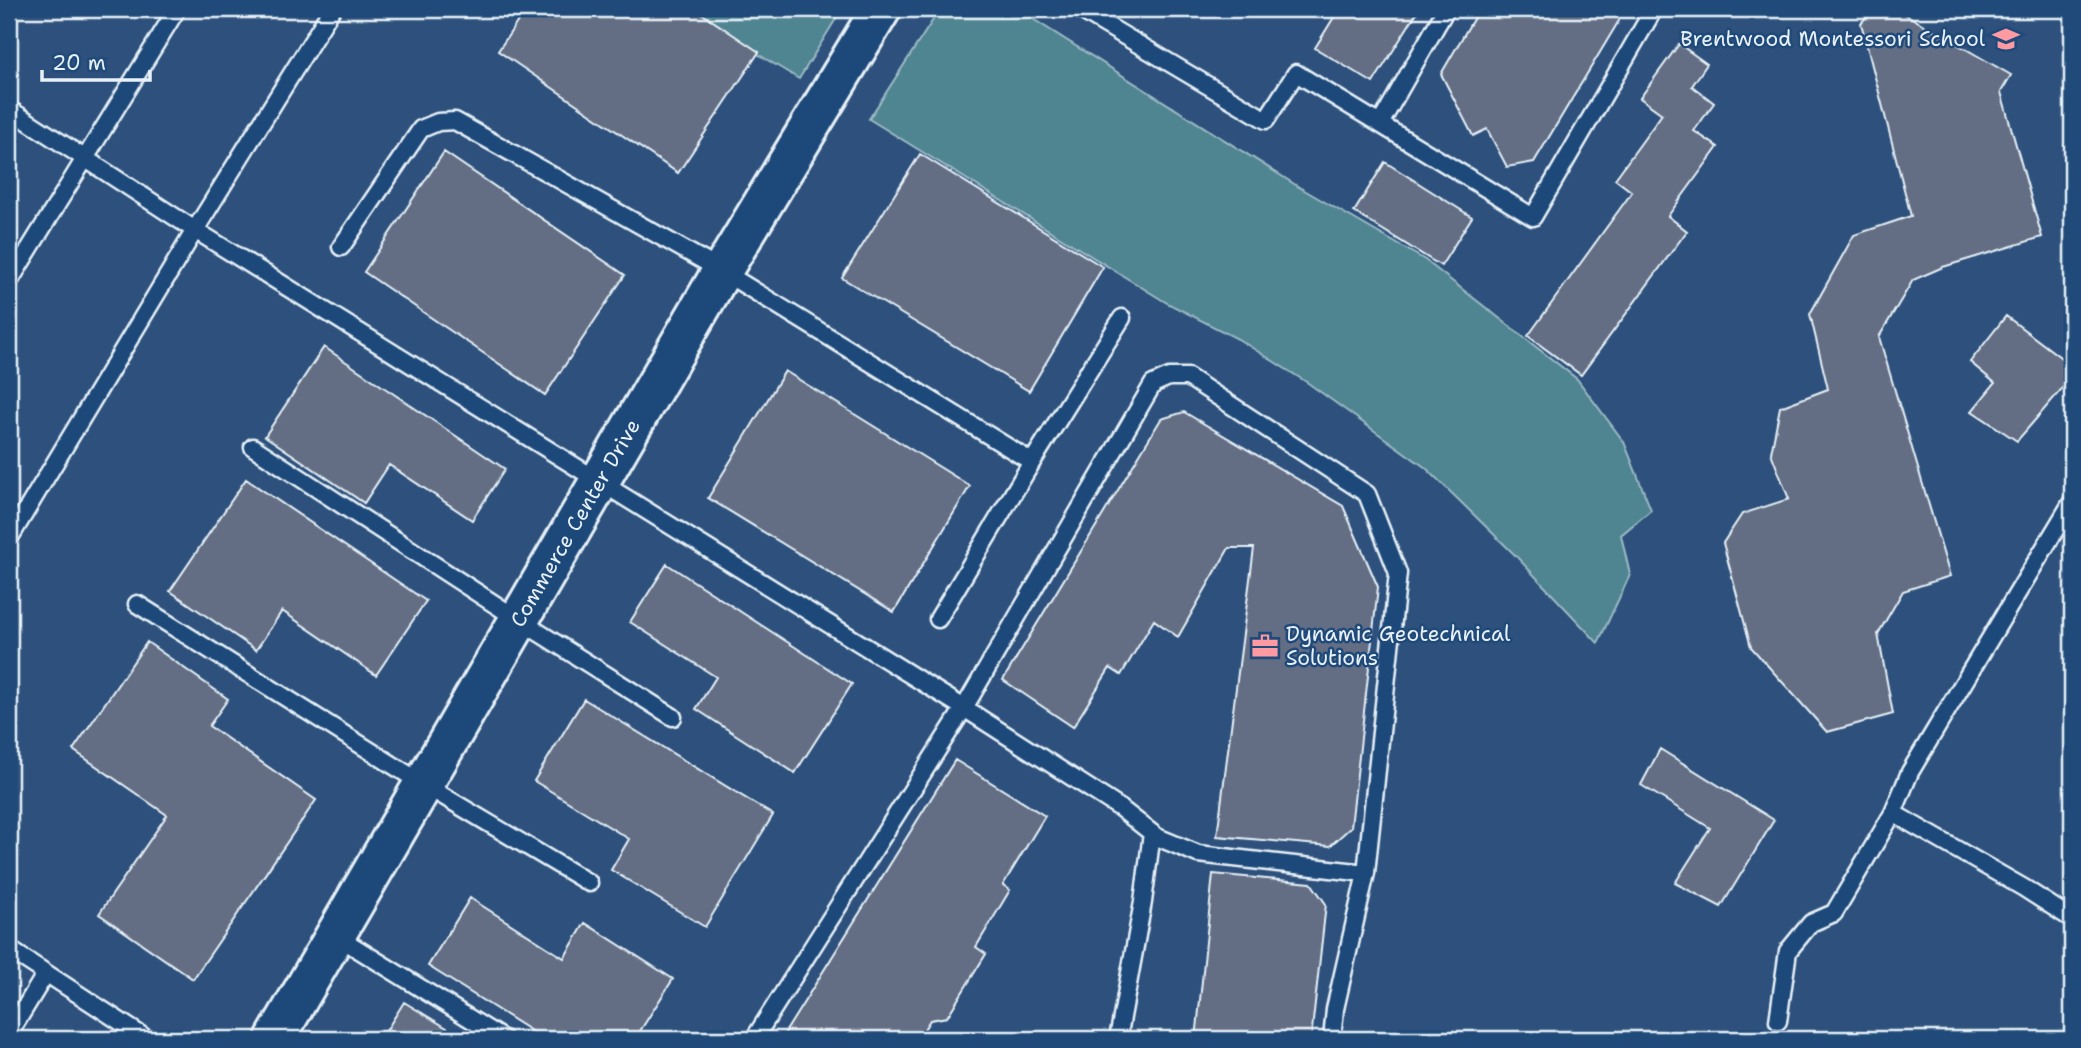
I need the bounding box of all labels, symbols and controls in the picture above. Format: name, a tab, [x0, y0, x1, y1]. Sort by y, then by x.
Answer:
school or university icon: Brentwood Montessori School	[1991, 24, 2021, 54]
place label: Brentwood Montessori School	[1680, 25, 1986, 53]
scale bar	[42, 38, 150, 82]
text: 20 m	[52, 49, 106, 77]
street label: Commerce Center Drive	[504, 414, 647, 632]
place label: Dynamic Geotechnical Solutions	[1286, 620, 1511, 672]
office icon: Dynamic Geotechnical Solutions	[1250, 631, 1280, 661]

